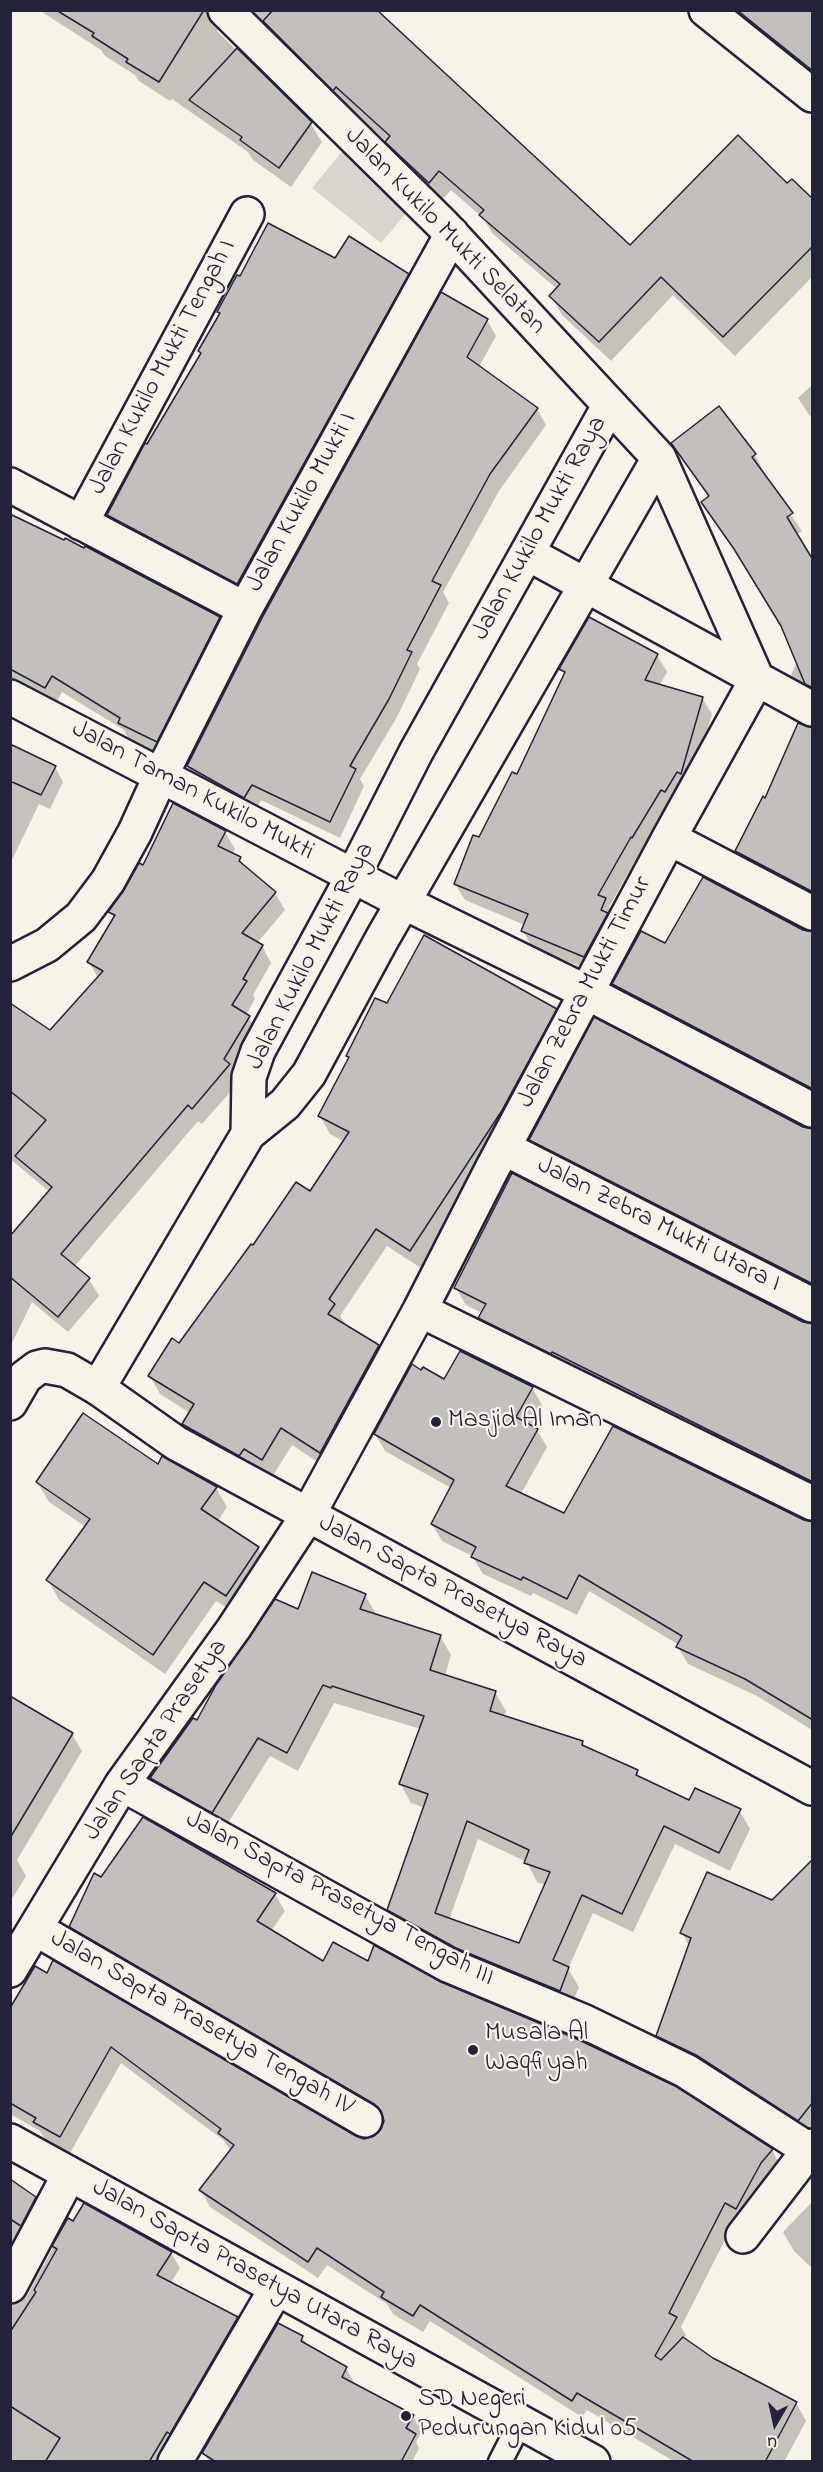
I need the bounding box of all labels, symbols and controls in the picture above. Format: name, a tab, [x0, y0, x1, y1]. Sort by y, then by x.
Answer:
street label: Jalan Kukilo Mukti Selatan	[337, 122, 551, 342]
street label: Jalan Kukilo Mukti Tengah I	[84, 235, 244, 501]
street label: Jalan Kukilo Mukti I	[241, 408, 365, 598]
street label: Jalan Kukilo Mukti Raya	[466, 412, 616, 646]
street label: Jalan Taman Kukilo Mukti	[65, 715, 319, 869]
street label: Jalan Kukilo Mukti Raya	[241, 838, 383, 1076]
street label: Jalan Zebra Mukti Timur	[512, 872, 660, 1114]
street label: Jalan Zebra Mukti Utara I	[531, 1151, 785, 1301]
place label: Masjid Al Iman	[448, 1406, 602, 1438]
marker: Masjid Al Iman	[429, 1415, 443, 1429]
street label: Jalan Sapta Prasetya Raya	[312, 1509, 592, 1677]
street label: Jalan Sapta Prasetya	[78, 1634, 236, 1848]
street label: Jalan Sapta Prasetya Tengah III	[179, 1805, 499, 1995]
street label: Jalan Sapta Prasetya Tengah IV	[44, 1924, 358, 2124]
place label: Musala Al Waqfiyah	[485, 2019, 588, 2080]
marker: Musala Al Waqfiyah	[466, 2043, 480, 2057]
street label: Jalan Sapta Prasetya Utara Raya	[86, 2173, 422, 2379]
place label: SD Negeri Pedurungan Kidul 05	[418, 2385, 637, 2446]
north arrow	[745, 2394, 805, 2454]
marker: SD Negeri Pedurungan Kidul 05	[399, 2409, 413, 2423]
text: U	[765, 2429, 779, 2454]

